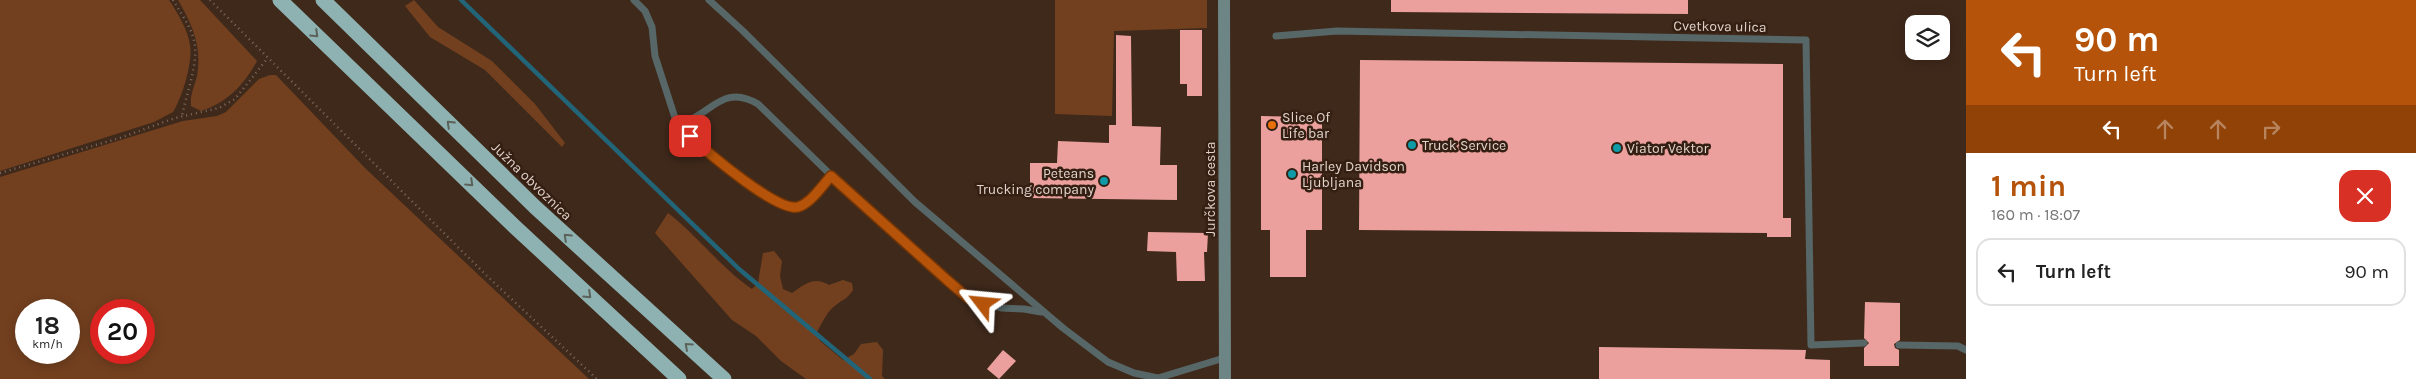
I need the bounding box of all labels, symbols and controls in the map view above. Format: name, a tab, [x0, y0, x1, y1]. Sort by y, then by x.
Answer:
map controls	[1905, 15, 1950, 60]
button: layers	[1905, 15, 1950, 60]
street label: Cvetkova ulica	[1673, 17, 1767, 36]
text: 90 m	[2074, 19, 2160, 60]
icon: left	[1991, 20, 2056, 85]
one-way arrow	[309, 28, 318, 37]
text: Turn left	[2074, 61, 2157, 87]
place label: Slice Of Life bar	[1282, 109, 1330, 142]
pin	[669, 115, 711, 157]
icon: left	[2098, 115, 2126, 143]
icon: ahead	[2151, 115, 2179, 143]
icon: ahead	[2204, 115, 2232, 143]
icon: right	[2257, 115, 2285, 143]
marker: Slice Of Life bar	[1266, 119, 1278, 131]
one-way arrow	[447, 121, 456, 130]
icon: arrive	[676, 122, 704, 150]
place label: Truck Service	[1422, 137, 1506, 154]
street label: Južna obvoznica	[488, 139, 575, 224]
marker: Truck Service	[1406, 139, 1418, 151]
place label: Viator Vektor	[1627, 140, 1709, 157]
street label: Jurčkova cesta	[1202, 142, 1219, 236]
marker: Viator Vektor	[1611, 142, 1623, 154]
place label: Harley Davidson Ljubljana	[1302, 158, 1405, 191]
place label: Peteans Trucking company	[977, 165, 1094, 198]
marker: Harley Davidson Ljubljana	[1286, 168, 1298, 180]
text: 1 min	[1991, 168, 2066, 204]
button: close	[2339, 170, 2391, 222]
marker: Peteans Trucking company	[1098, 175, 1110, 187]
one-way arrow	[464, 177, 473, 186]
text: 160 m · 18:07	[1991, 205, 2080, 224]
one-way arrow	[564, 234, 573, 243]
icon: left	[1993, 258, 2021, 286]
text: Turn left	[2036, 261, 2111, 283]
text: 90 m	[2344, 261, 2389, 283]
position arrow	[956, 277, 1008, 329]
one-way arrow	[582, 289, 591, 298]
speed limit sign: 20	[90, 299, 155, 364]
text: 18	[35, 311, 60, 340]
text: km/h	[32, 337, 63, 351]
one-way arrow	[684, 343, 693, 352]

